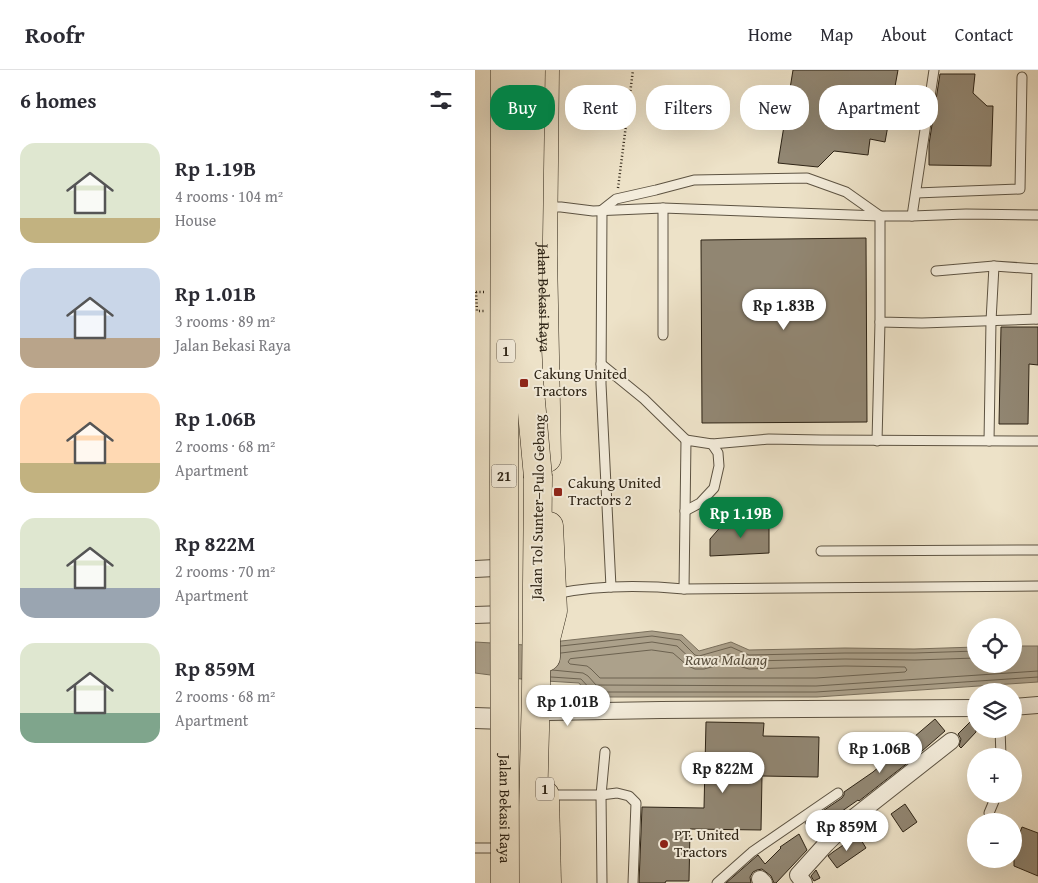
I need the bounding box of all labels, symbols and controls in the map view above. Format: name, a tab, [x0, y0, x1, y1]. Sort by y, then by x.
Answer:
text: Roofr	[25, 17, 85, 52]
text: Home	[748, 21, 792, 48]
text: Map	[820, 21, 853, 48]
text: About	[881, 21, 927, 48]
text: Contact	[955, 21, 1013, 48]
text: 6 homes	[20, 85, 96, 116]
chip: Buy	[490, 85, 555, 130]
chip: Rent	[565, 85, 636, 130]
chip: Filters	[646, 85, 730, 130]
chip: New	[740, 85, 809, 130]
chip: Apartment	[819, 85, 938, 130]
icon: filters	[427, 86, 455, 114]
text: Rp 1.19B	[175, 153, 256, 184]
icon: home	[60, 163, 120, 223]
text: 4 rooms · 104 m²	[175, 184, 283, 208]
text: House	[175, 208, 216, 232]
street label: Jalan Bekasi Raya	[533, 242, 556, 353]
text: Rp 1.01B	[175, 278, 256, 309]
icon: home	[60, 288, 120, 348]
pin: Rp 1.83B	[732, 288, 836, 331]
text: Rp 1.83B	[753, 293, 815, 317]
text: 3 rooms · 89 m²	[175, 309, 275, 333]
text: Jalan Bekasi Raya	[175, 333, 291, 357]
road number: 1	[497, 340, 515, 362]
place label: Cakung United Tractors	[534, 363, 627, 401]
marker: Cakung United Tractors	[518, 377, 530, 389]
text: Rp 1.06B	[175, 403, 256, 434]
icon: home	[60, 413, 120, 473]
street label: Jalan Tol Sunter–Pulo Gebang	[525, 414, 550, 602]
text: 2 rooms · 68 m²	[175, 434, 275, 458]
text: Apartment	[175, 458, 248, 482]
road number: 21	[491, 464, 517, 488]
place label: Cakung United Tractors 2	[568, 472, 661, 510]
marker: Cakung United Tractors 2	[552, 486, 564, 498]
pin: Rp 1.19B	[689, 496, 793, 539]
text: Rp 1.19B	[710, 501, 772, 525]
text: Rp 822M	[175, 528, 255, 559]
icon: home	[60, 538, 120, 598]
text: 2 rooms · 70 m²	[175, 559, 275, 583]
text: Apartment	[175, 583, 248, 607]
map controls	[967, 618, 1022, 868]
button: locate	[967, 618, 1022, 673]
water label: Rawa Malang	[684, 647, 768, 671]
text: Rp 859M	[175, 653, 255, 684]
icon: home	[60, 663, 120, 723]
button: layers	[967, 683, 1022, 738]
text: 2 rooms · 68 m²	[175, 684, 275, 708]
pin: Rp 1.01B	[516, 684, 620, 727]
text: Rp 1.01B	[537, 689, 599, 713]
text: Apartment	[175, 708, 248, 732]
pin: Rp 1.06B	[828, 732, 932, 774]
text: Rp 1.06B	[849, 736, 911, 760]
button: +	[967, 748, 1022, 803]
pin: Rp 822M	[677, 752, 769, 794]
street label: Jalan Bekasi Raya	[495, 753, 516, 863]
text: Rp 822M	[692, 756, 754, 780]
road number: 1	[536, 778, 554, 801]
pin: Rp 859M	[801, 810, 893, 852]
button: −	[967, 813, 1022, 868]
text: Rp 859M	[816, 814, 878, 838]
place label: PT. United Tractors	[674, 824, 739, 862]
marker: PT. United Tractors	[658, 838, 670, 850]

